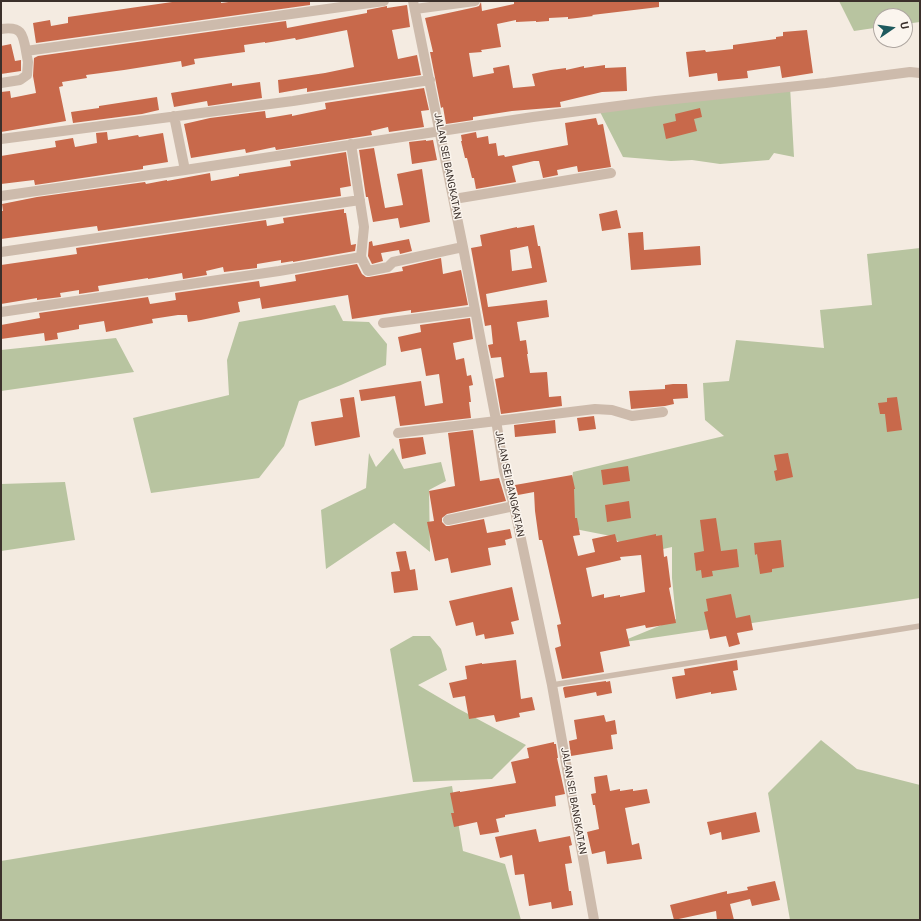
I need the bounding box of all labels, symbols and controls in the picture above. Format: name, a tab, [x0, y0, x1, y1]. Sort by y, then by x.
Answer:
north arrow	[873, 8, 913, 48]
text: U	[897, 20, 911, 30]
street label: JALAN SEI BANGKATAN	[431, 112, 463, 220]
street label: JALAN SEI BANGKATAN	[492, 430, 526, 538]
street label: JALAN SEI BANGKATAN	[558, 747, 588, 855]

